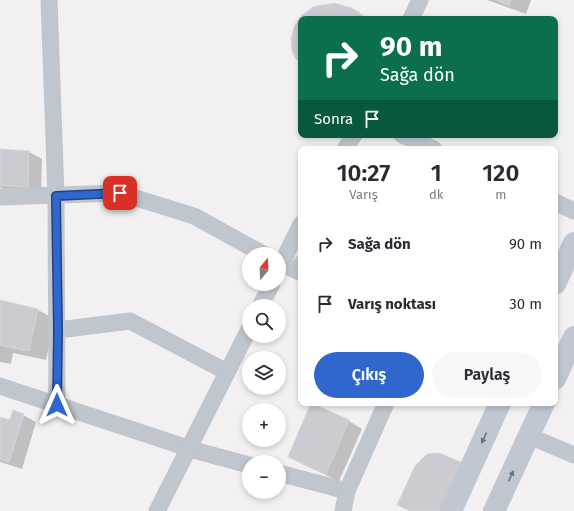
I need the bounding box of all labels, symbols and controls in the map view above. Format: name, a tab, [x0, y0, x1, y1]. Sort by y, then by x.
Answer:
text: 90 m	[380, 30, 442, 63]
icon: right	[314, 32, 366, 84]
text: Sağa dön	[380, 64, 455, 86]
icon: arrive	[361, 108, 383, 130]
text: Sonra	[314, 110, 353, 128]
text: 10:27	[337, 159, 390, 187]
text: 1	[431, 159, 442, 187]
text: 120	[482, 159, 519, 187]
pin	[103, 176, 137, 210]
icon: arrive	[109, 182, 131, 204]
text: Varış	[349, 187, 378, 202]
text: dk	[429, 187, 444, 202]
text: m	[495, 187, 506, 202]
icon: right	[314, 233, 336, 255]
text: Sağa dön	[348, 235, 411, 253]
text: 90 m	[509, 235, 542, 253]
north arrow	[242, 247, 286, 291]
map controls	[242, 247, 286, 499]
icon: arrive	[314, 293, 336, 315]
text: Varış noktası	[348, 295, 436, 313]
text: 30 m	[509, 295, 542, 313]
button: search	[242, 299, 286, 343]
button: layers	[242, 351, 286, 395]
button: Çıkış	[314, 352, 424, 398]
button: Paylaş	[432, 352, 542, 398]
position arrow	[36, 384, 78, 426]
button: +	[242, 403, 286, 447]
one-way arrow	[481, 433, 487, 444]
button: −	[242, 455, 286, 499]
one-way arrow	[508, 469, 514, 481]

